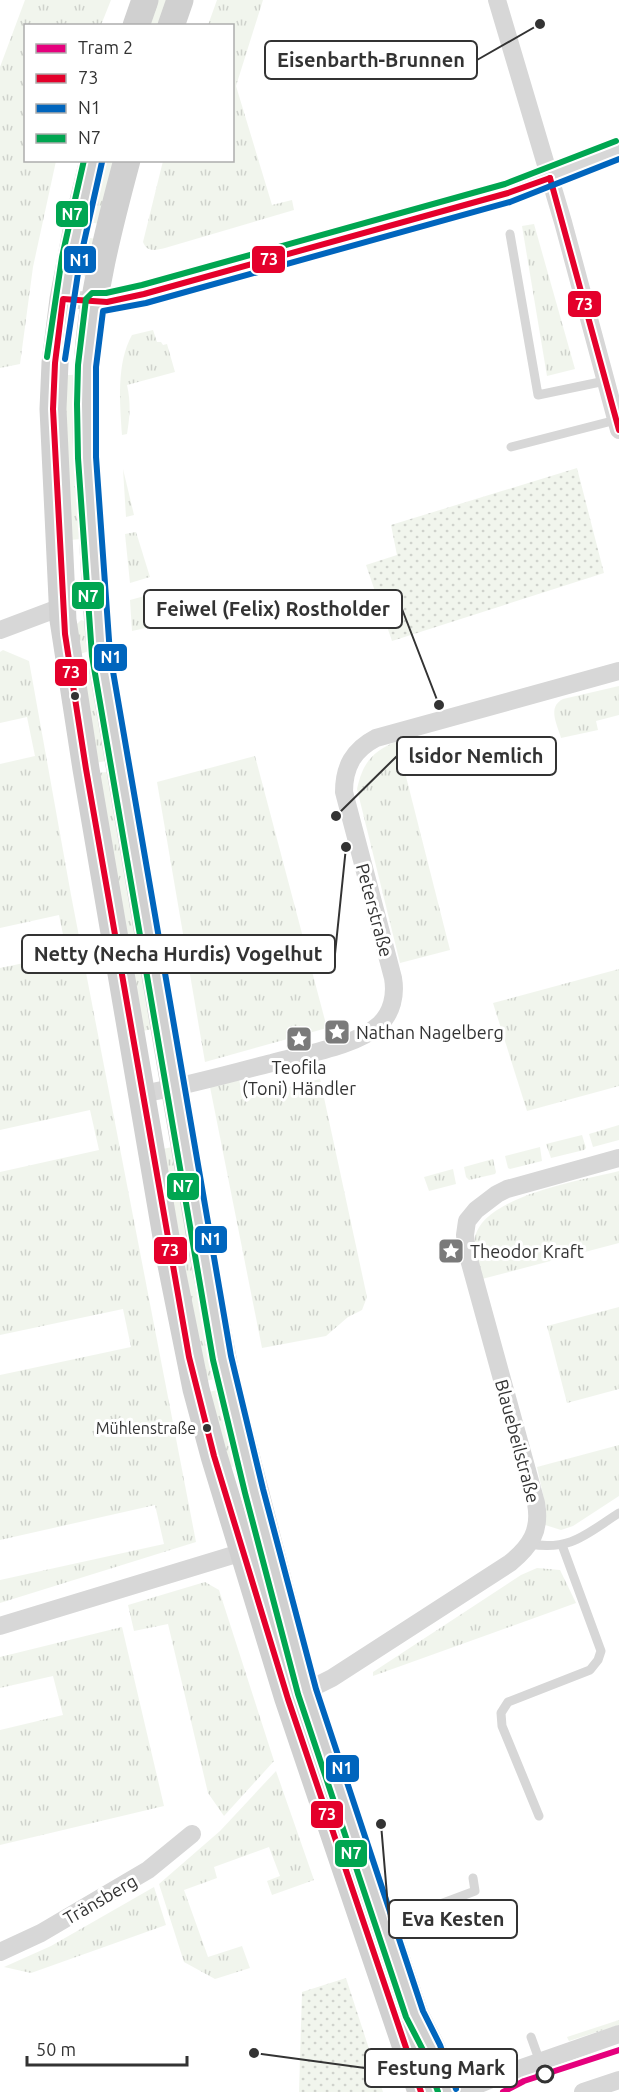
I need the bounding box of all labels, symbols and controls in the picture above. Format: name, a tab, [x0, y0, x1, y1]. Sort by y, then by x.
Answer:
legend	[24, 24, 234, 162]
text: Tram 2	[78, 37, 133, 57]
callout: Eisenbarth-Brunnen	[265, 41, 477, 79]
text: Eisenbarth-Brunnen	[277, 48, 465, 71]
text: 73	[78, 67, 98, 87]
text: N1	[78, 97, 101, 117]
text: N7	[78, 127, 101, 147]
line badge: N7	[55, 200, 89, 228]
text: N7	[62, 205, 82, 223]
line badge: N1	[63, 245, 97, 274]
line badge: 73	[251, 245, 286, 274]
text: 73	[260, 250, 278, 268]
text: N1	[70, 251, 90, 269]
line badge: 73	[567, 290, 602, 318]
text: 73	[575, 295, 593, 313]
line badge: N7	[71, 581, 105, 610]
text: N7	[78, 587, 98, 605]
callout: Feiwel (Felix) Rostholder	[144, 590, 402, 628]
text: Feiwel (Felix) Rostholder	[156, 597, 391, 620]
line badge: N1	[93, 643, 128, 672]
text: N1	[101, 648, 121, 666]
line badge: 73	[54, 658, 88, 687]
text: 73	[62, 663, 80, 681]
unlabelled marker	[69, 690, 81, 702]
callout: lsidor Nemlich	[397, 737, 556, 775]
text: lsidor Nemlich	[409, 744, 543, 767]
street label: Peterstraße	[353, 861, 397, 959]
callout: Netty (Necha Hurdis) Vogelhut	[22, 935, 335, 973]
text: Netty (Necha Hurdis) Vogelhut	[34, 942, 323, 965]
place icon: Nathan Nagelberg	[322, 1017, 352, 1047]
place label: Nathan Nagelberg	[356, 1022, 504, 1042]
place icon: Teofila (Toni) Händler	[284, 1024, 314, 1054]
place label: Teofila (Toni) Händler	[242, 1057, 356, 1099]
line badge: N7	[166, 1172, 200, 1201]
text: N7	[173, 1177, 193, 1195]
line badge: N1	[194, 1225, 228, 1254]
text: N1	[201, 1230, 221, 1248]
line badge: 73	[153, 1236, 188, 1265]
place icon: Theodor Kraft	[436, 1236, 466, 1266]
text: 73	[161, 1241, 179, 1259]
place label: Theodor Kraft	[470, 1241, 584, 1261]
street label: Blauebeilstraße	[492, 1377, 544, 1505]
place label: Mühlenstraße	[96, 1419, 196, 1437]
marker: Mühlenstraße	[201, 1422, 213, 1434]
line badge: N1	[325, 1754, 360, 1783]
text: N1	[332, 1759, 352, 1777]
line badge: 73	[310, 1800, 344, 1829]
text: 73	[318, 1805, 336, 1823]
line badge: N7	[334, 1839, 368, 1868]
text: N7	[341, 1844, 361, 1862]
street label: Tränsberg	[60, 1870, 140, 1928]
callout: Eva Kesten	[389, 1900, 517, 1938]
text: Eva Kesten	[401, 1907, 505, 1930]
scale bar	[27, 2029, 188, 2067]
text: 50 m	[36, 2039, 76, 2059]
callout: Festung Mark	[365, 2049, 517, 2087]
text: Festung Mark	[377, 2056, 505, 2079]
unlabelled marker	[536, 2065, 554, 2083]

